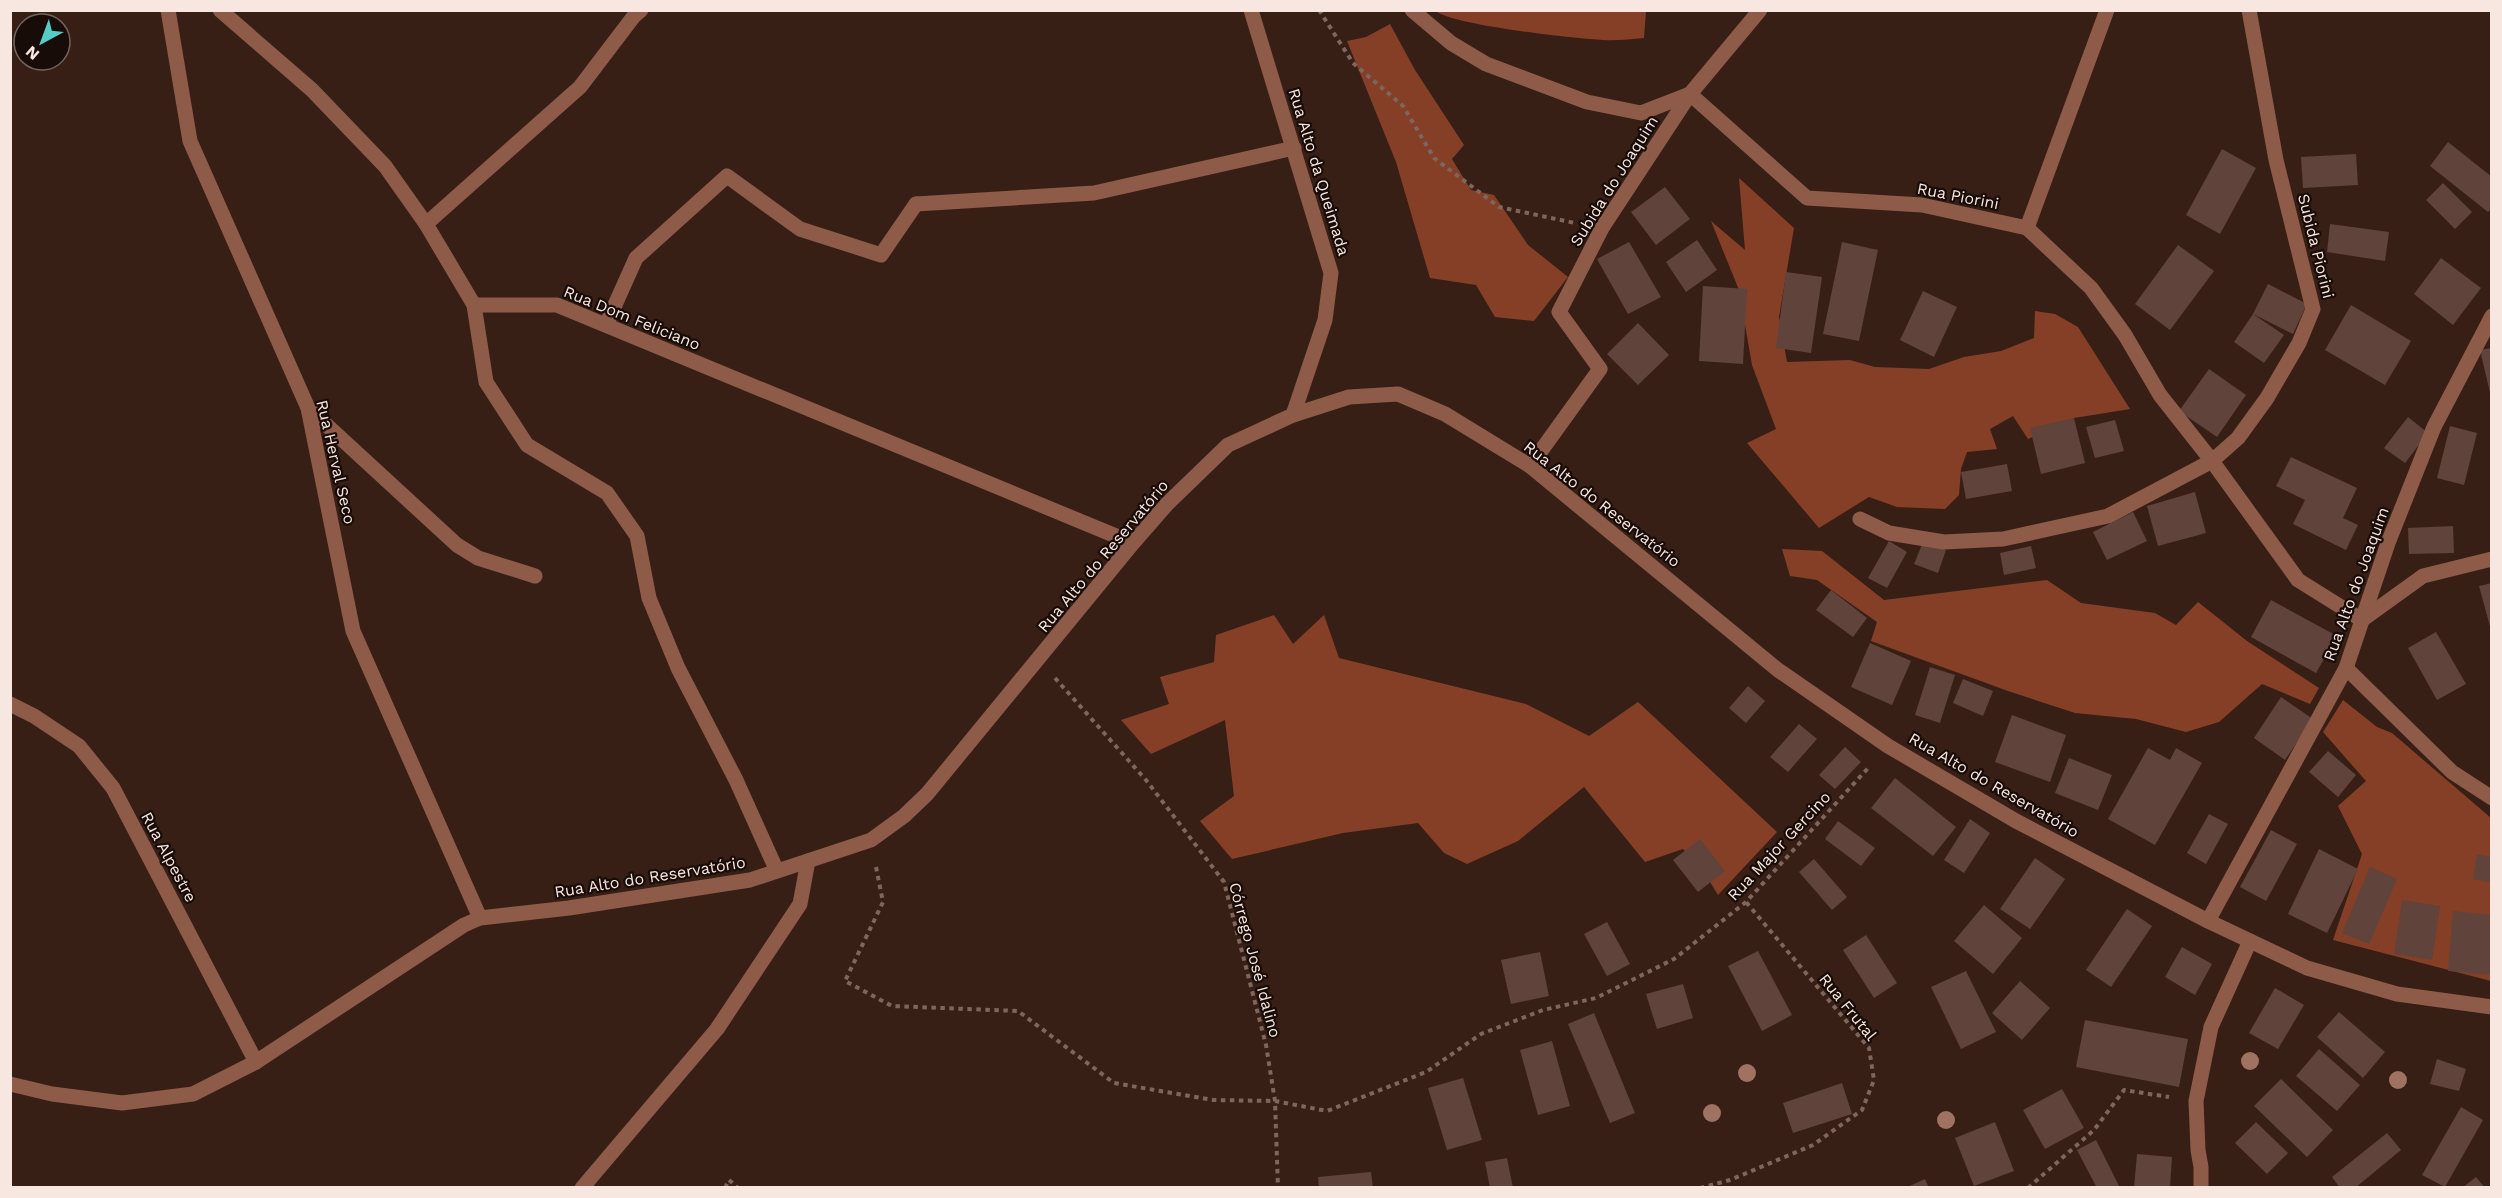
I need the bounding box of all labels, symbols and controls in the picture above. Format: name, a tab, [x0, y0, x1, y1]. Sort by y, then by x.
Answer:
north arrow	[12, 12, 72, 72]
text: N	[22, 42, 43, 64]
street label: Rua Alto da Queimada	[1285, 86, 1353, 258]
street label: Subida do Joaquim	[1566, 112, 1662, 250]
street label: Rua Piorini	[1915, 179, 2001, 213]
street label: Subida Piorini	[2294, 192, 2338, 300]
street label: Rua Dom Feliciano	[561, 282, 703, 354]
street label: Rua Herval Seco	[312, 398, 360, 526]
street label: Rua Alto do Reservatório	[1520, 437, 1684, 571]
street label: Rua Alto do Reservatório	[1034, 476, 1172, 636]
street label: Rua Alto do Joaquim	[2319, 504, 2393, 664]
street label: Rua Alto do Reservatório	[1906, 728, 2082, 842]
street label: Rua Major Gercino	[1723, 787, 1835, 905]
street label: Rua Alpestre	[137, 809, 201, 905]
street label: Rua Alto do Reservatório	[553, 853, 747, 901]
street label: Córrego José Idalino	[1225, 880, 1285, 1040]
street label: Rua Frutal	[1815, 970, 1881, 1044]

